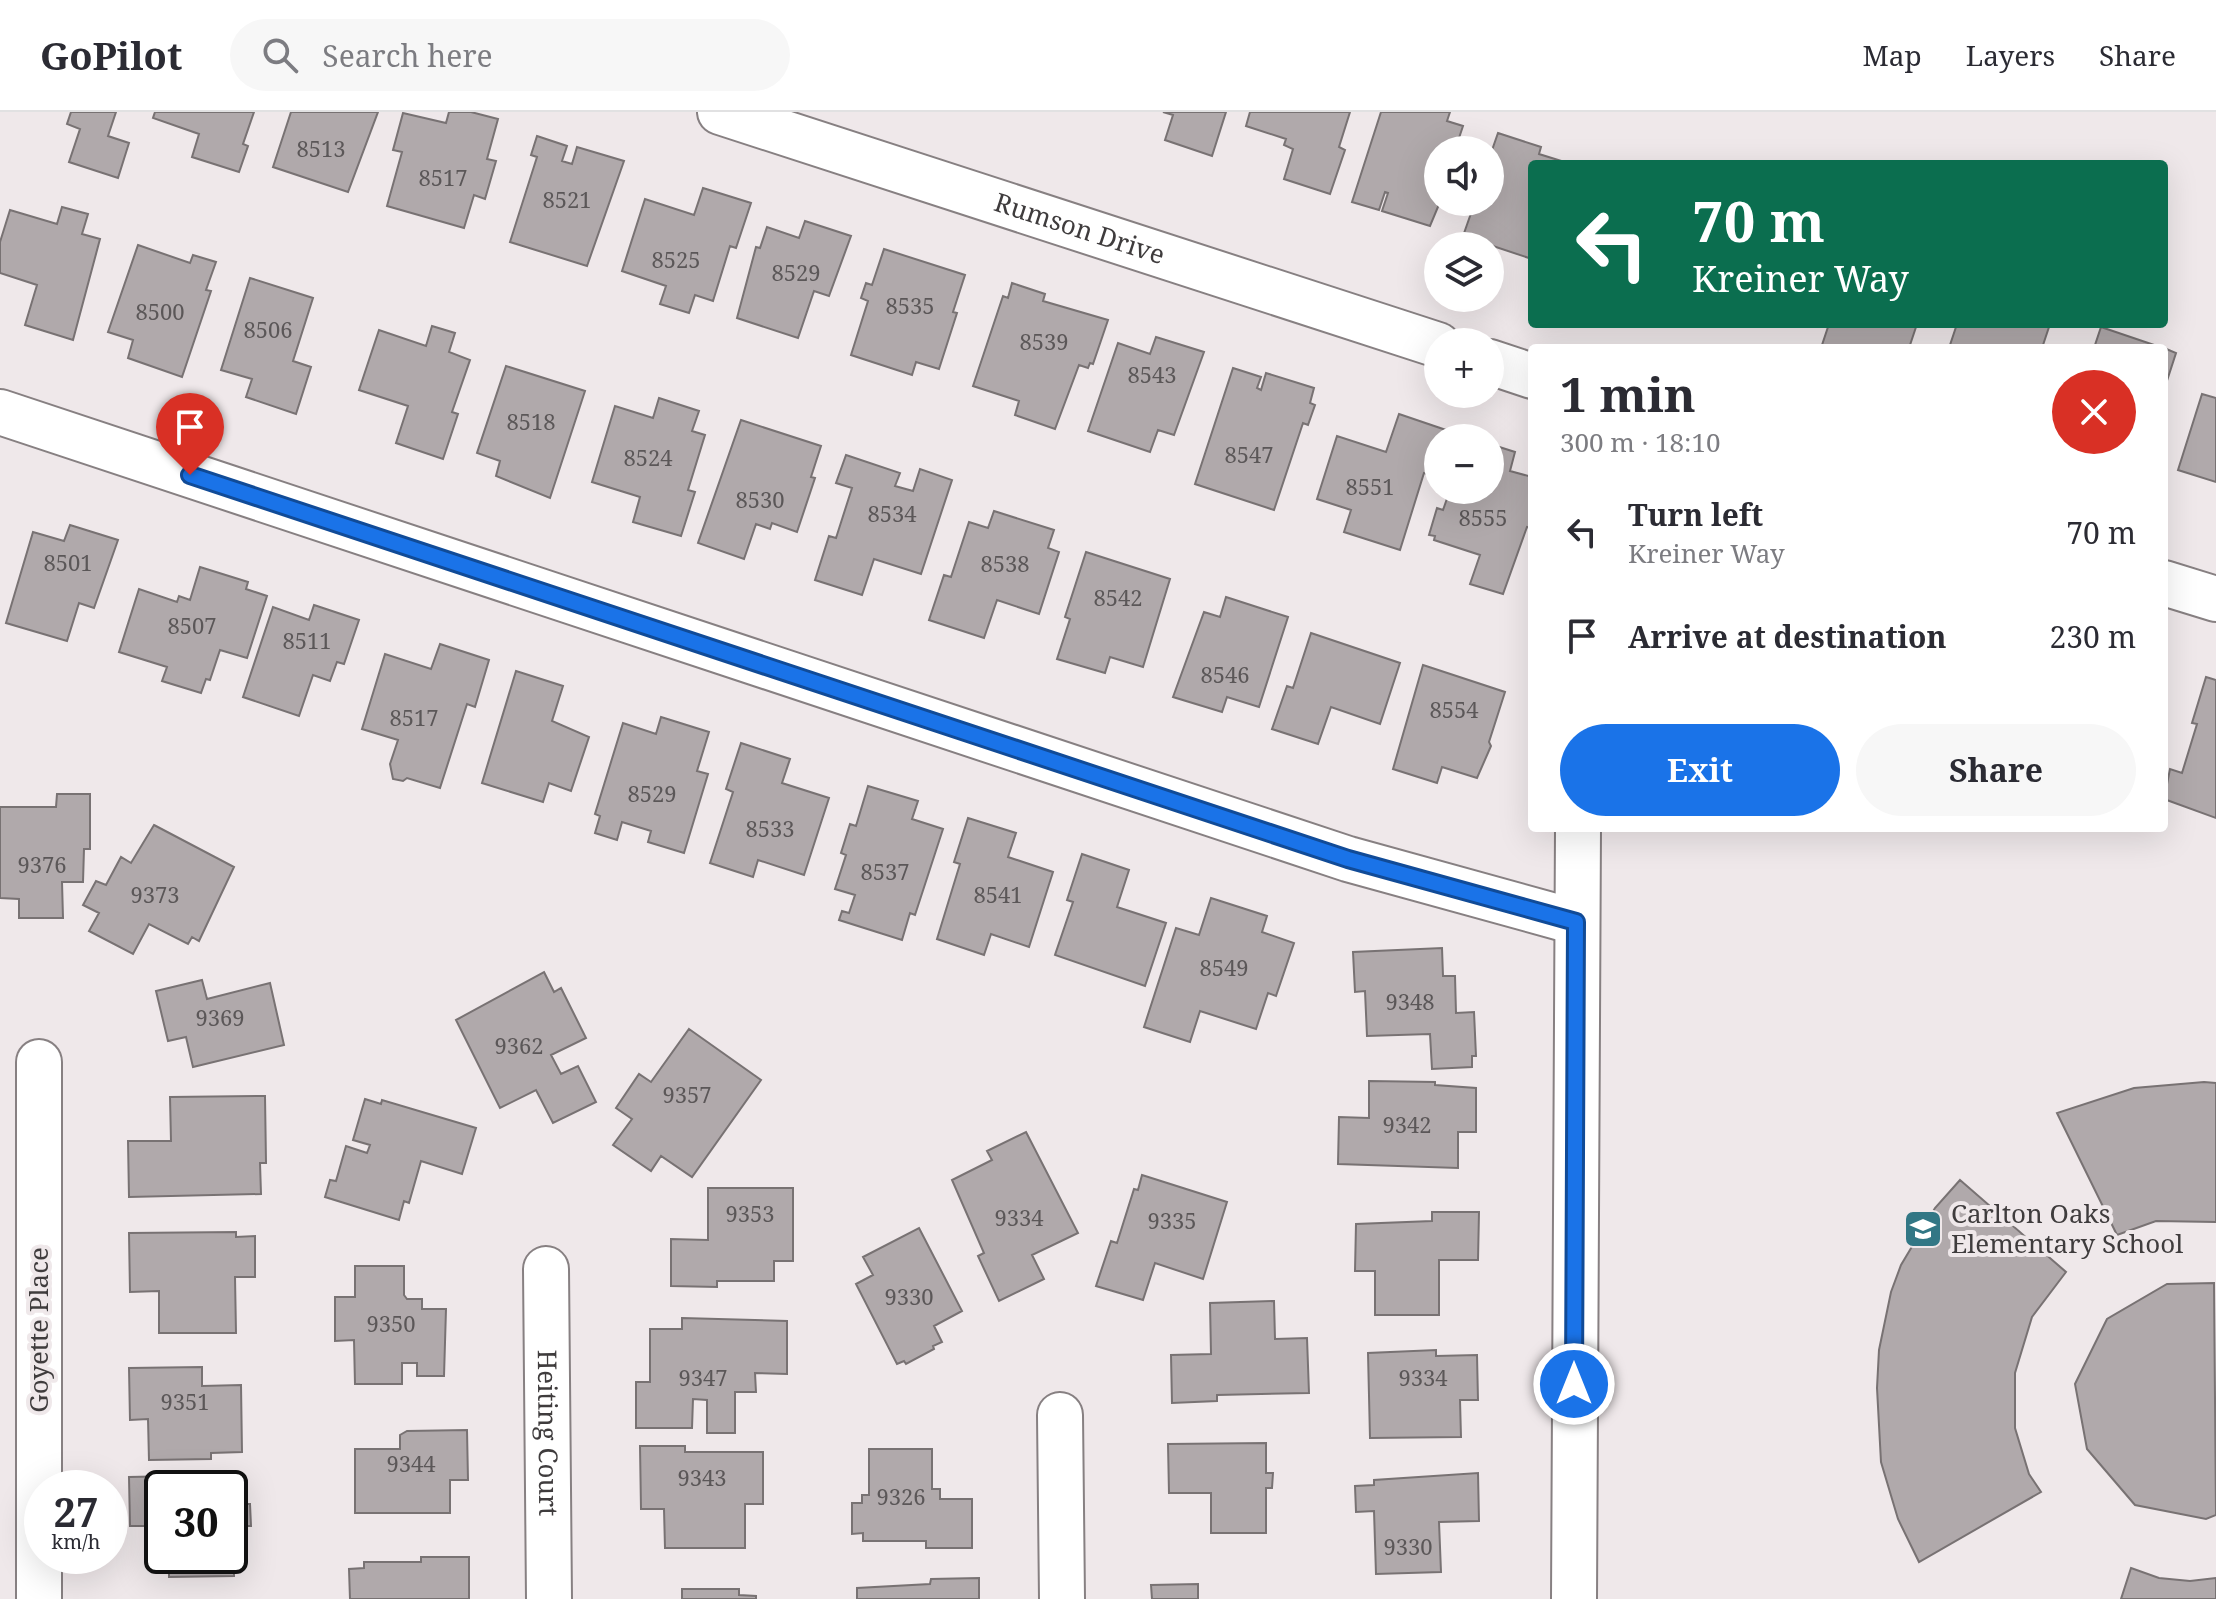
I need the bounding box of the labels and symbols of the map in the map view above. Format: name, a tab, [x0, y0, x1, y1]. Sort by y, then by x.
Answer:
house number: 8513	[296, 133, 346, 163]
house number: 8517	[418, 162, 468, 192]
street label: Rumson Drive	[990, 183, 1170, 272]
house number: 8521	[542, 184, 592, 214]
house number: 8525	[651, 244, 701, 274]
house number: 8529	[771, 257, 821, 287]
house number: 8535	[885, 290, 935, 320]
house number: 8500	[135, 296, 185, 326]
house number: 8506	[243, 314, 293, 344]
house number: 8539	[1019, 326, 1069, 356]
house number: 8543	[1127, 359, 1177, 389]
pin	[156, 393, 224, 475]
house number: 8518	[506, 406, 556, 436]
house number: 8547	[1224, 439, 1274, 469]
house number: 8524	[623, 442, 673, 472]
house number: 8551	[1345, 471, 1395, 501]
house number: 8530	[735, 484, 785, 514]
house number: 8534	[867, 498, 917, 528]
house number: 8555	[1458, 502, 1508, 532]
house number: 8501	[43, 547, 93, 577]
house number: 8538	[980, 548, 1030, 578]
house number: 8542	[1093, 582, 1143, 612]
house number: 8507	[167, 610, 217, 640]
house number: 8511	[282, 625, 332, 655]
house number: 8546	[1200, 659, 1250, 689]
house number: 8554	[1429, 694, 1479, 724]
house number: 8517	[389, 702, 439, 732]
house number: 8529	[627, 778, 677, 808]
house number: 8533	[745, 813, 795, 843]
house number: 9376	[17, 849, 67, 879]
house number: 8537	[860, 856, 910, 886]
house number: 9373	[130, 879, 180, 909]
house number: 8541	[973, 879, 1023, 909]
house number: 8549	[1199, 952, 1249, 982]
house number: 9348	[1385, 986, 1435, 1016]
house number: 9369	[195, 1002, 245, 1032]
house number: 9362	[494, 1030, 544, 1060]
house number: 9357	[662, 1079, 712, 1109]
house number: 9342	[1382, 1109, 1432, 1139]
place label: Carlton Oaks Elementary School	[1951, 1195, 2183, 1261]
house number: 9353	[725, 1198, 775, 1228]
house number: 9334	[994, 1202, 1044, 1232]
house number: 9335	[1147, 1205, 1197, 1235]
school or university icon: Carlton Oaks Elementary School	[1902, 1208, 1944, 1250]
street label: Goyette Place	[20, 1247, 56, 1413]
house number: 9330	[884, 1281, 934, 1311]
house number: 9350	[366, 1308, 416, 1338]
position arrow	[1532, 1342, 1616, 1426]
street label: Heiting Court	[530, 1349, 567, 1517]
house number: 9347	[678, 1362, 728, 1392]
house number: 9334	[1398, 1362, 1448, 1392]
house number: 9351	[160, 1386, 210, 1416]
house number: 9344	[386, 1448, 436, 1478]
house number: 9343	[677, 1462, 727, 1492]
speed limit sign: 30	[144, 1470, 248, 1574]
house number: 9326	[876, 1481, 926, 1511]
house number: 9330	[1383, 1531, 1433, 1561]

